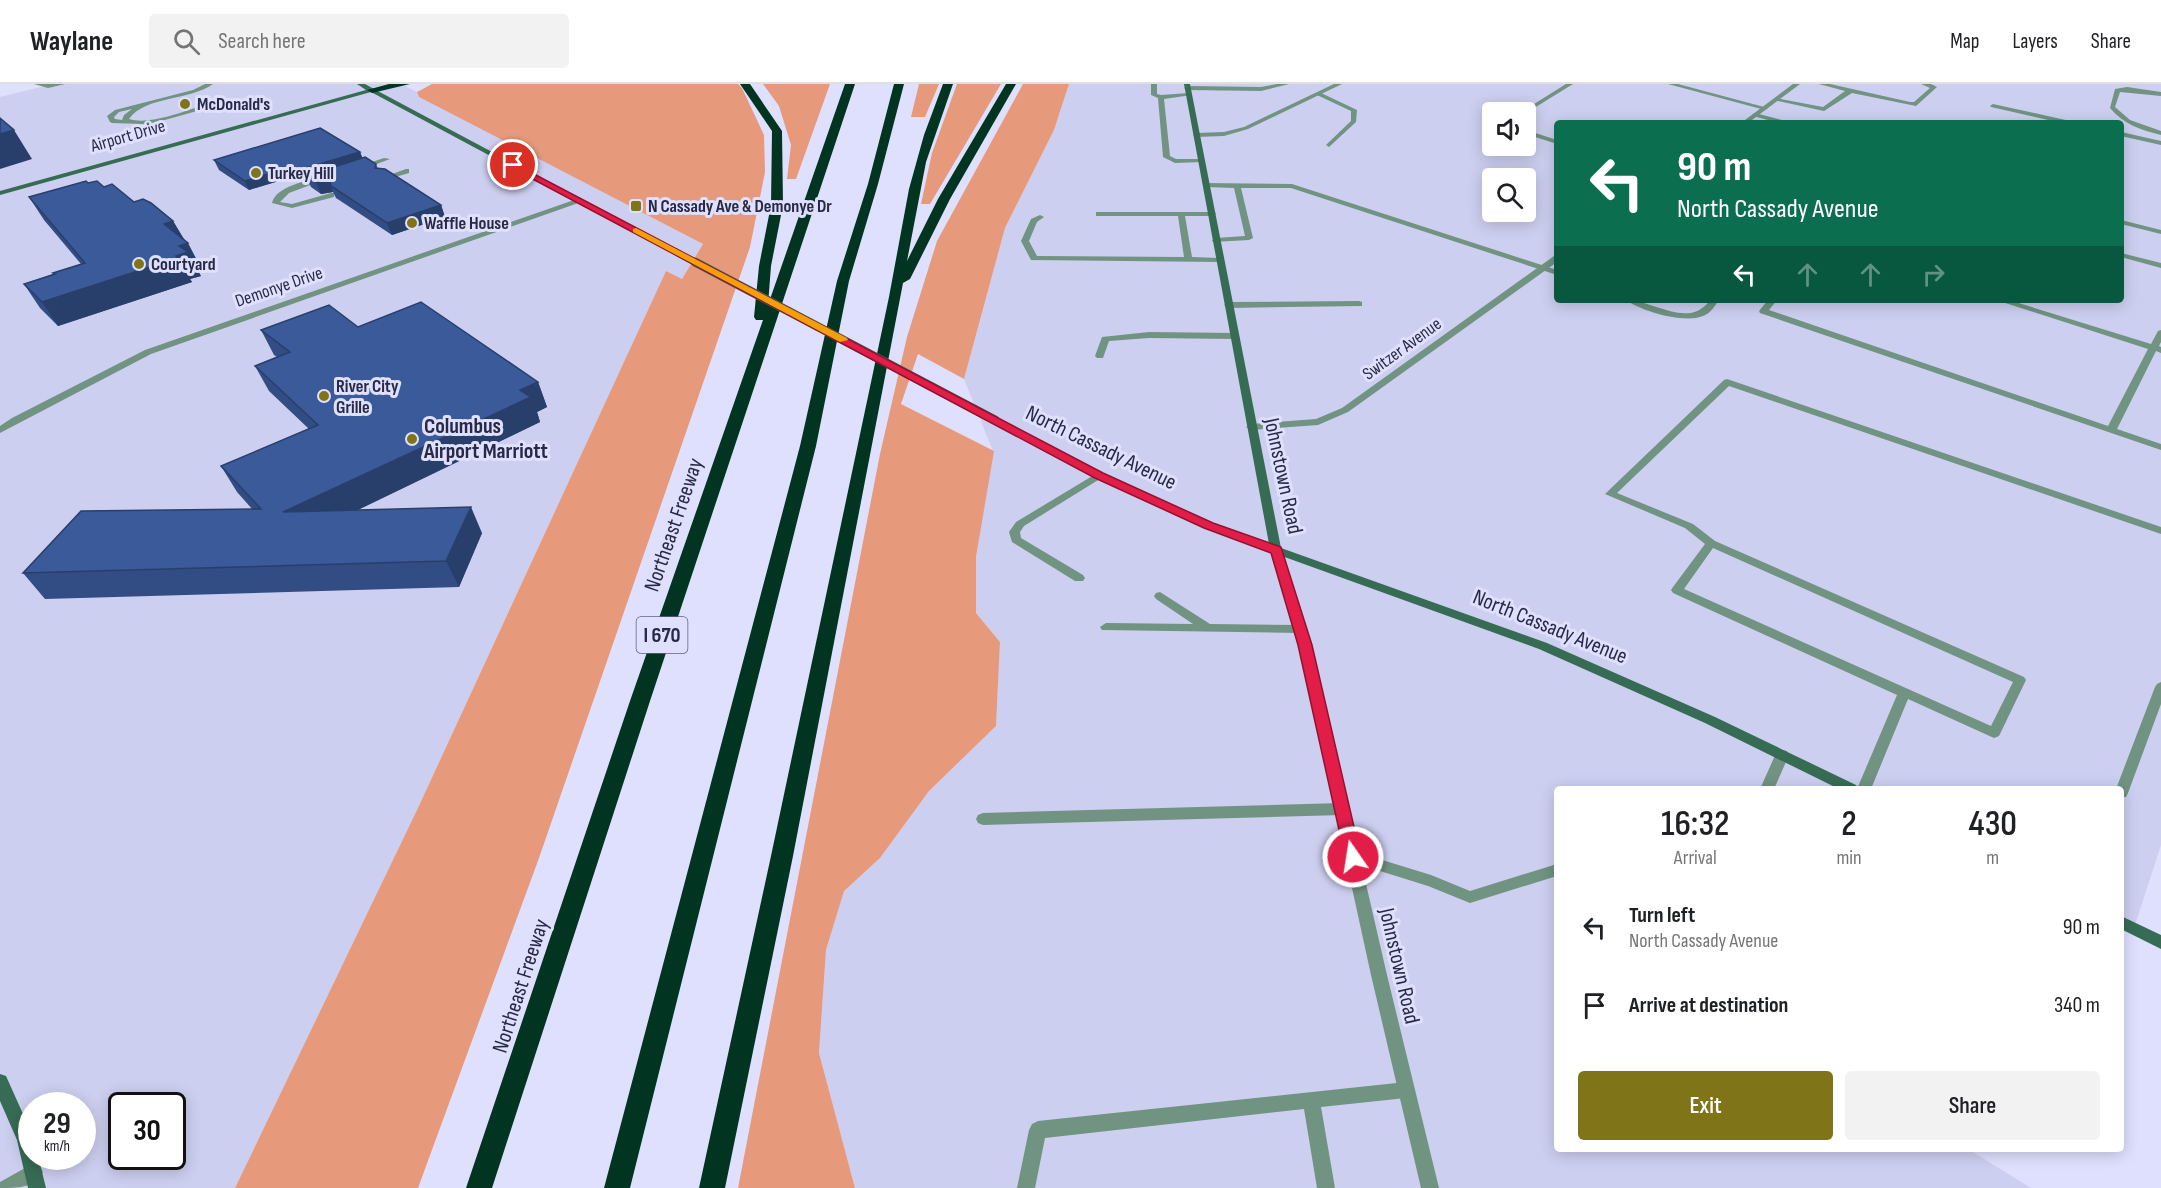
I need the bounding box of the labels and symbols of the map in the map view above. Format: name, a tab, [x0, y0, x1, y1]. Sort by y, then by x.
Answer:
place label: McDonald's	[197, 94, 270, 115]
marker: McDonald's	[178, 97, 192, 111]
street label: Airport Drive	[87, 115, 168, 157]
pin	[487, 139, 538, 190]
place label: Turkey Hill	[268, 163, 334, 184]
marker: Turkey Hill	[249, 166, 263, 180]
place label: N Cassady Ave & Demonye Dr	[648, 196, 832, 217]
marker: N Cassady Ave & Demonye Dr	[629, 199, 643, 213]
place label: Waffle House	[424, 213, 509, 234]
marker: Waffle House	[405, 216, 419, 230]
place label: Courtyard	[151, 254, 216, 275]
marker: Courtyard	[132, 257, 146, 271]
street label: Demonye Drive	[233, 262, 325, 312]
street label: Switzer Avenue	[1359, 313, 1445, 385]
place label: River City Grille	[336, 376, 399, 418]
marker: River City Grille	[317, 389, 331, 403]
street label: North Cassady Avenue	[1021, 400, 1181, 496]
place label: Columbus Airport Marriott	[423, 413, 548, 465]
street label: Johnstown Road	[1257, 415, 1308, 536]
marker: Columbus Airport Marriott	[405, 432, 419, 446]
street label: Northeast Freeway	[639, 454, 710, 595]
street label: North Cassady Avenue	[1469, 584, 1631, 670]
road number: I 670	[636, 617, 688, 653]
position arrow	[1321, 825, 1385, 889]
street label: Johnstown Road	[1372, 905, 1425, 1026]
street label: Northeast Freeway	[487, 915, 556, 1056]
speed limit sign: 30	[108, 1092, 186, 1170]

